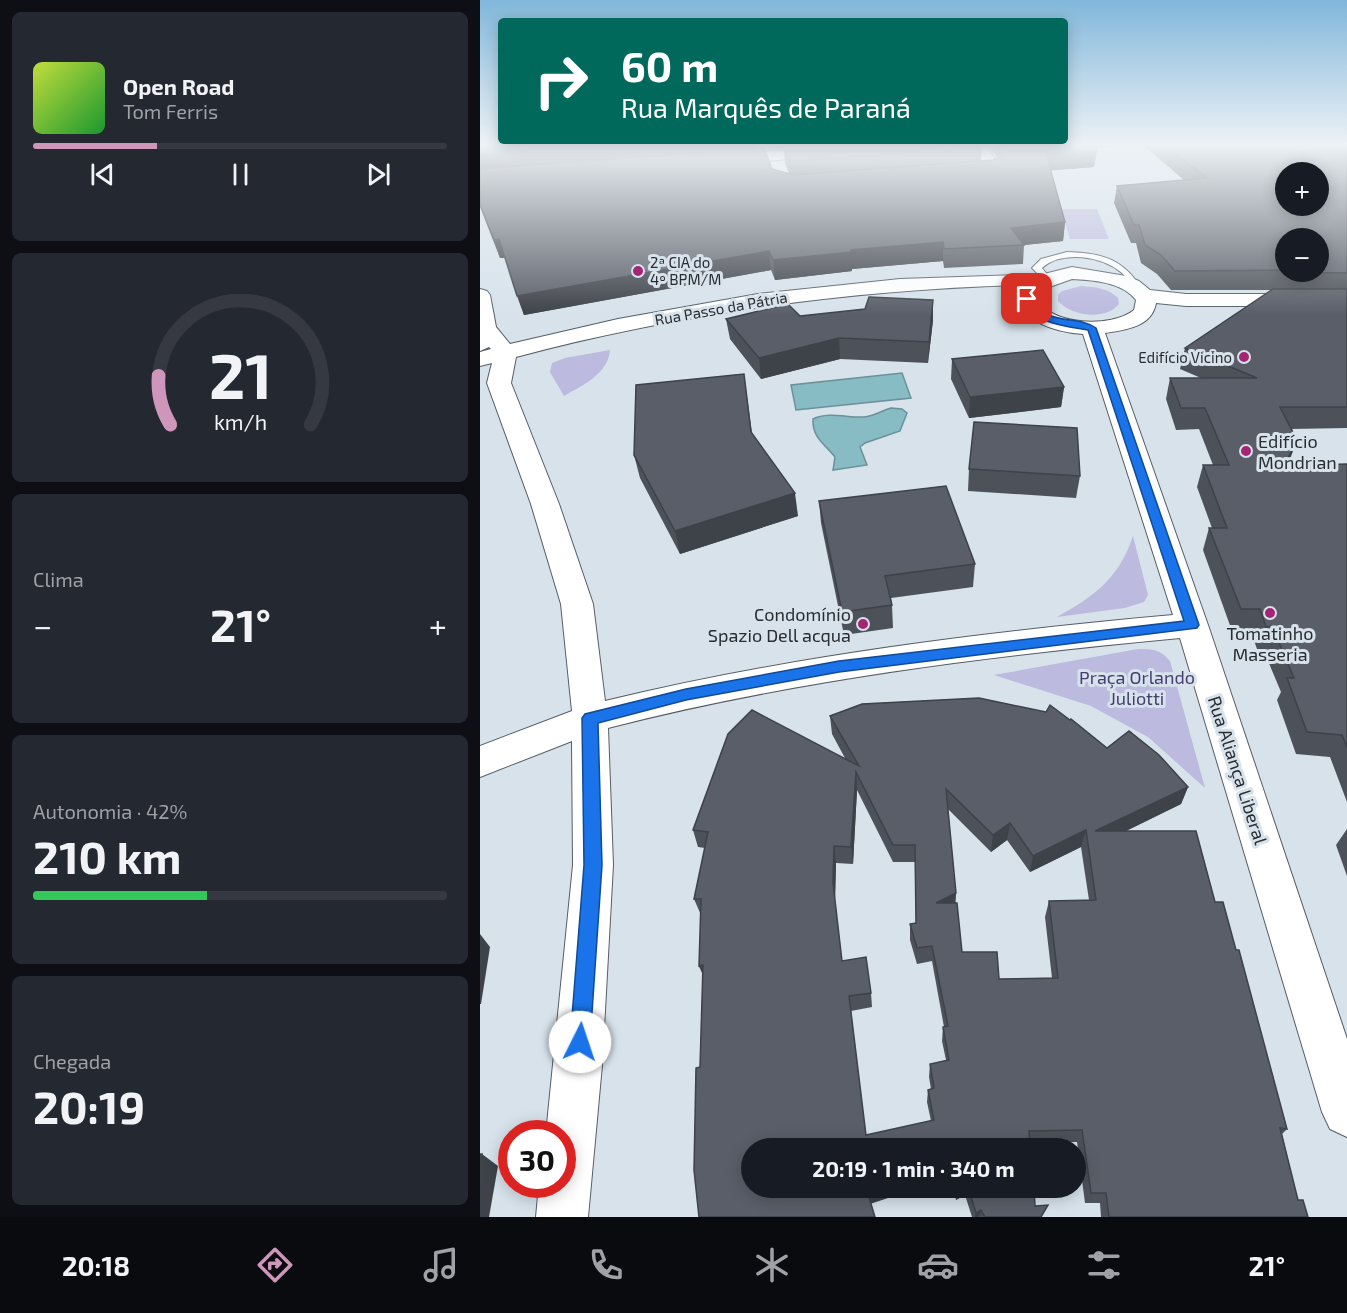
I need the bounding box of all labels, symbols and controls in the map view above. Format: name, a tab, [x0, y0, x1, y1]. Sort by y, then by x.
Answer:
text: 60 m	[621, 40, 718, 90]
icon: right	[522, 42, 600, 120]
text: Open Road	[123, 73, 235, 99]
text: Rua Marquês de Paraná	[621, 91, 911, 123]
text: Tom Ferris	[123, 99, 218, 123]
icon: previous	[86, 158, 119, 191]
icon: pause	[224, 158, 257, 191]
icon: next	[362, 158, 395, 191]
map controls	[1275, 162, 1329, 282]
button: +	[1275, 162, 1329, 216]
button: −	[1275, 228, 1329, 282]
place label: 2ª CIA do 4º BPM/M	[650, 253, 721, 288]
marker: 2ª CIA do 4º BPM/M	[631, 264, 645, 278]
pin	[1001, 273, 1052, 324]
icon: arrive	[1010, 282, 1043, 315]
street label: Rua Passo da Pátria	[653, 287, 789, 329]
text: 21	[208, 337, 272, 412]
place label: Edifício Vicino	[1138, 348, 1232, 366]
marker: Edifício Vicino	[1237, 350, 1251, 364]
text: km/h	[213, 409, 267, 434]
place label: Edifício Mondrian	[1258, 430, 1337, 473]
marker: Edifício Mondrian	[1239, 444, 1253, 458]
text: Clima	[33, 567, 84, 591]
text: 21°	[210, 597, 271, 651]
place label: Condomínio Spazio Dell acqua	[708, 603, 851, 646]
text: −	[33, 605, 52, 645]
text: +	[429, 605, 447, 645]
marker: Tomatinho Masseria	[1263, 606, 1277, 620]
marker: Condomínio Spazio Dell acqua	[856, 617, 870, 631]
place label: Tomatinho Masseria	[1227, 622, 1313, 665]
park label: Praça Orlando Juliotti	[1079, 666, 1195, 709]
street label: Rua Aliança Liberal	[1203, 693, 1273, 848]
text: Autonomia · 42%	[33, 799, 187, 823]
text: 210 km	[33, 829, 182, 883]
position arrow	[548, 1010, 612, 1074]
text: Chegada	[33, 1049, 111, 1073]
text: 20:19	[33, 1079, 145, 1133]
speed limit sign: 30	[498, 1120, 576, 1198]
text: 20:19 · 1 min · 340 m	[812, 1155, 1015, 1181]
icon: directions	[254, 1244, 296, 1286]
icon: music	[420, 1244, 462, 1286]
icon: phone	[585, 1244, 627, 1286]
icon: climate	[751, 1244, 793, 1286]
icon: car	[917, 1244, 959, 1286]
icon: filters	[1083, 1244, 1125, 1286]
text: 20:18	[62, 1249, 130, 1281]
text: 21°	[1248, 1249, 1285, 1281]

